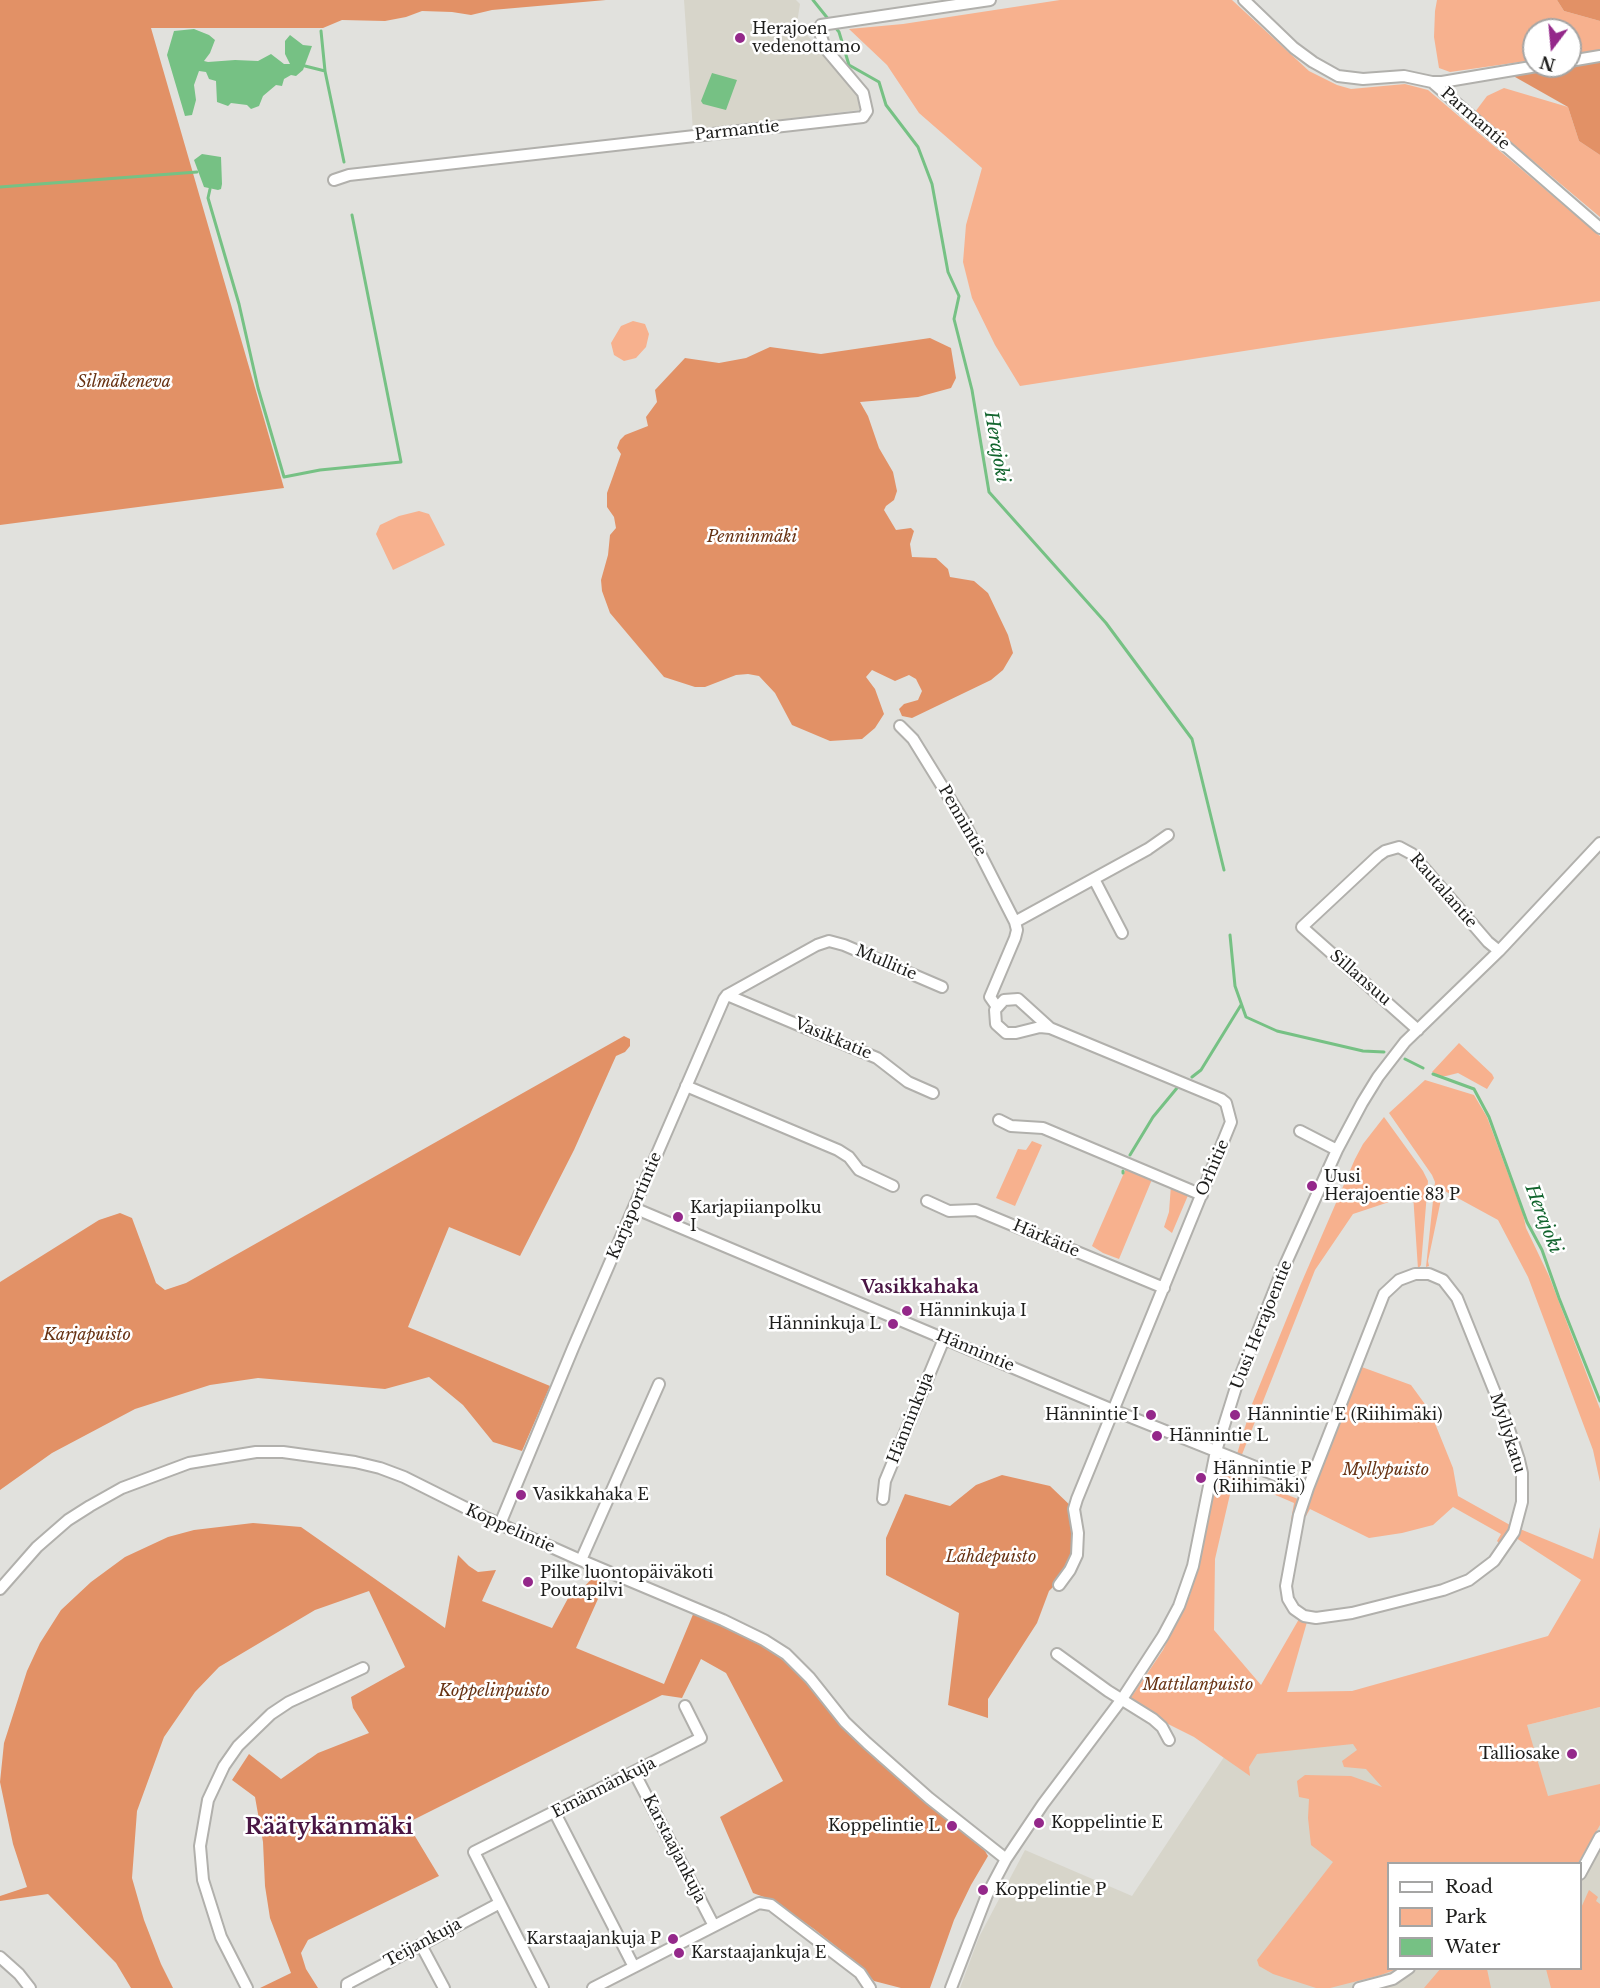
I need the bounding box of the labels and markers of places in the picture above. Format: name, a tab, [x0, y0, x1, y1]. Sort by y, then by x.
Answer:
place label: Herajoen vedenottamo	[752, 19, 861, 57]
marker: Herajoen vedenottamo	[733, 31, 747, 45]
place label: Uusi Herajoentie 83 P	[1324, 1167, 1460, 1205]
marker: Uusi Herajoentie 83 P	[1305, 1179, 1319, 1193]
place label: Karjapiianpolku I	[690, 1198, 821, 1236]
marker: Karjapiianpolku I	[671, 1210, 685, 1224]
place label: Hänninkuja I	[919, 1301, 1027, 1321]
marker: Hänninkuja I	[900, 1304, 914, 1318]
place label: Hänninkuja L	[768, 1314, 881, 1334]
marker: Hänninkuja L	[886, 1317, 900, 1331]
place label: Hännintie I	[1045, 1405, 1139, 1425]
place label: Hännintie E (Riihimäki)	[1247, 1405, 1443, 1425]
marker: Hännintie I	[1144, 1408, 1158, 1422]
marker: Hännintie E (Riihimäki)	[1228, 1408, 1242, 1422]
place label: Hännintie L	[1169, 1426, 1268, 1446]
marker: Hännintie L	[1150, 1429, 1164, 1443]
place label: Hännintie P (Riihimäki)	[1213, 1459, 1311, 1497]
marker: Hännintie P (Riihimäki)	[1194, 1471, 1208, 1485]
place label: Vasikkahaka E	[533, 1485, 649, 1505]
marker: Vasikkahaka E	[514, 1488, 528, 1502]
place label: Pilke luontopäiväkoti Poutapilvi	[540, 1563, 713, 1601]
marker: Pilke luontopäiväkoti Poutapilvi	[521, 1575, 535, 1589]
place label: Talliosake	[1479, 1744, 1560, 1764]
marker: Talliosake	[1565, 1747, 1579, 1761]
place label: Koppelintie E	[1051, 1813, 1163, 1833]
place label: Koppelintie L	[828, 1816, 940, 1836]
marker: Koppelintie E	[1032, 1816, 1046, 1830]
marker: Koppelintie L	[945, 1819, 959, 1833]
place label: Koppelintie P	[995, 1880, 1106, 1900]
marker: Koppelintie P	[976, 1883, 990, 1897]
place label: Karstaajankuja P	[526, 1929, 661, 1949]
marker: Karstaajankuja P	[666, 1932, 680, 1946]
place label: Karstaajankuja E	[691, 1943, 826, 1963]
marker: Karstaajankuja E	[672, 1946, 686, 1960]

